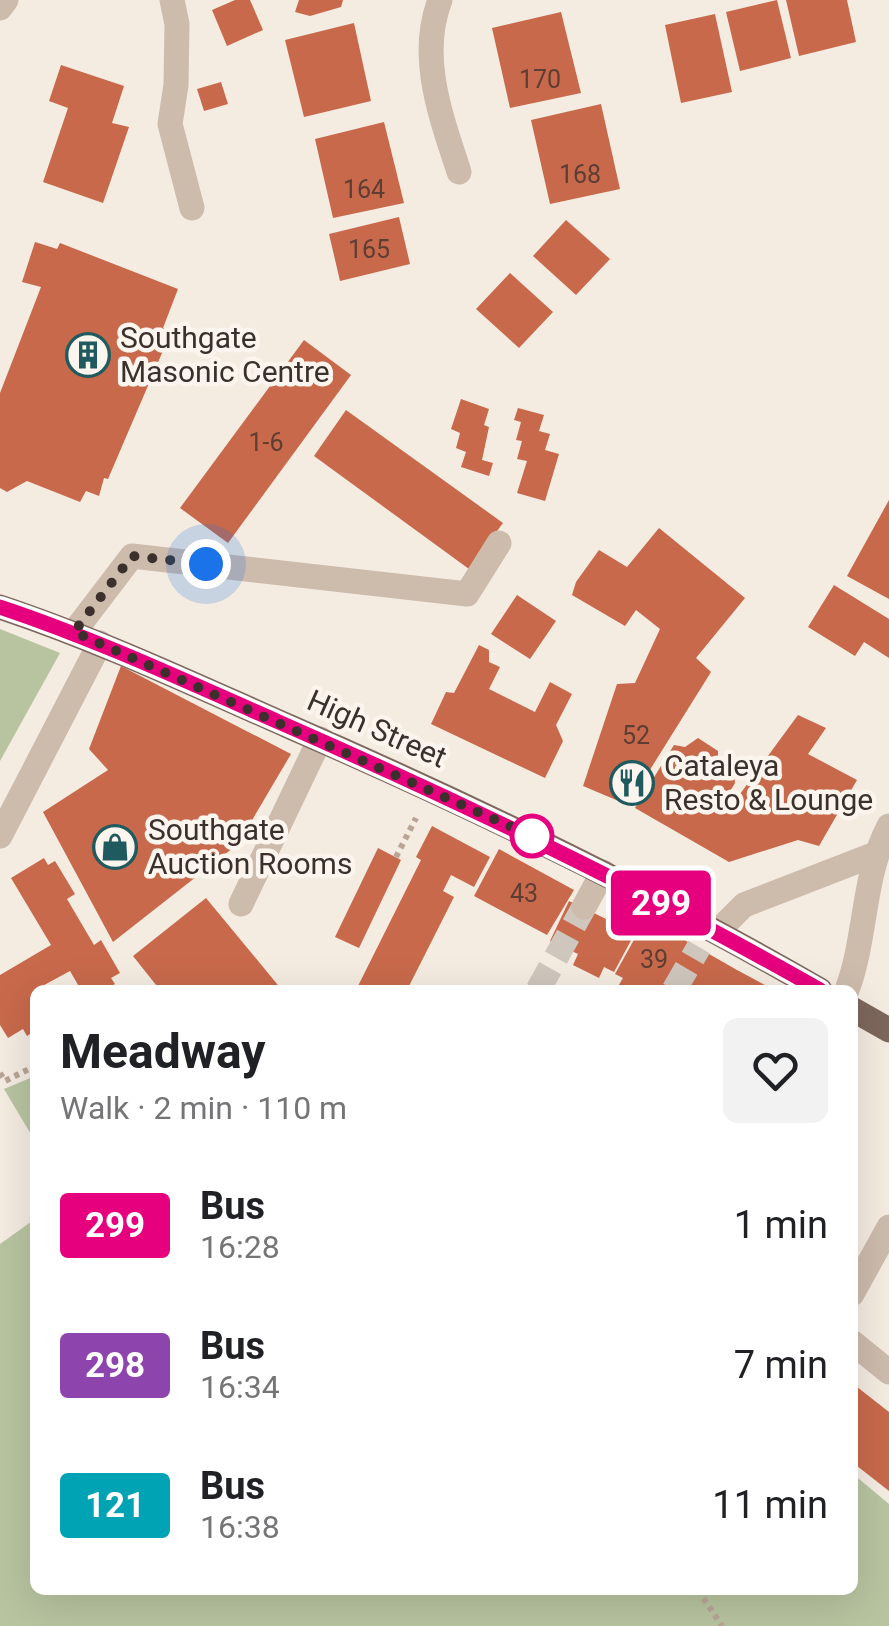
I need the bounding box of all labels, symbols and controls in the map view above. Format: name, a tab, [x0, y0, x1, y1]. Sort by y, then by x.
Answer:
house number: 170	[519, 65, 561, 94]
house number: 168	[559, 160, 601, 189]
house number: 164	[343, 175, 385, 204]
house number: 165	[348, 235, 390, 264]
place label: Southgate Masonic Centre	[120, 320, 330, 389]
building icon: Southgate Masonic Centre	[65, 332, 111, 378]
house number: 1-6	[248, 428, 284, 457]
your location	[181, 539, 231, 589]
street label: High Street	[302, 682, 452, 775]
house number: 52	[622, 721, 650, 750]
place label: Cataleya Resto & Lounge	[664, 748, 873, 817]
restaurant icon: Cataleya Resto & Lounge	[609, 760, 655, 806]
place label: Southgate Auction Rooms	[148, 812, 352, 881]
unlabelled marker	[511, 815, 553, 857]
shop icon: Southgate Auction Rooms	[92, 824, 138, 870]
line badge: 299	[604, 870, 718, 936]
house number: 43	[510, 879, 538, 908]
text: 299	[631, 883, 691, 924]
house number: 39	[640, 945, 668, 974]
button: heart	[723, 1018, 828, 1123]
text: Meadway	[60, 1023, 265, 1080]
text: Walk · 2 min · 110 m	[60, 1089, 347, 1127]
text: Bus	[200, 1184, 265, 1228]
text: 1 min	[734, 1203, 828, 1247]
text: 299	[85, 1205, 145, 1246]
text: 16:28	[200, 1228, 280, 1266]
text: Bus	[200, 1324, 265, 1368]
text: 7 min	[734, 1343, 828, 1387]
text: 298	[85, 1345, 145, 1386]
text: 16:34	[200, 1368, 280, 1406]
text: Bus	[200, 1464, 265, 1508]
text: 11 min	[712, 1483, 828, 1527]
text: 121	[85, 1485, 145, 1526]
text: 16:38	[200, 1508, 280, 1546]

